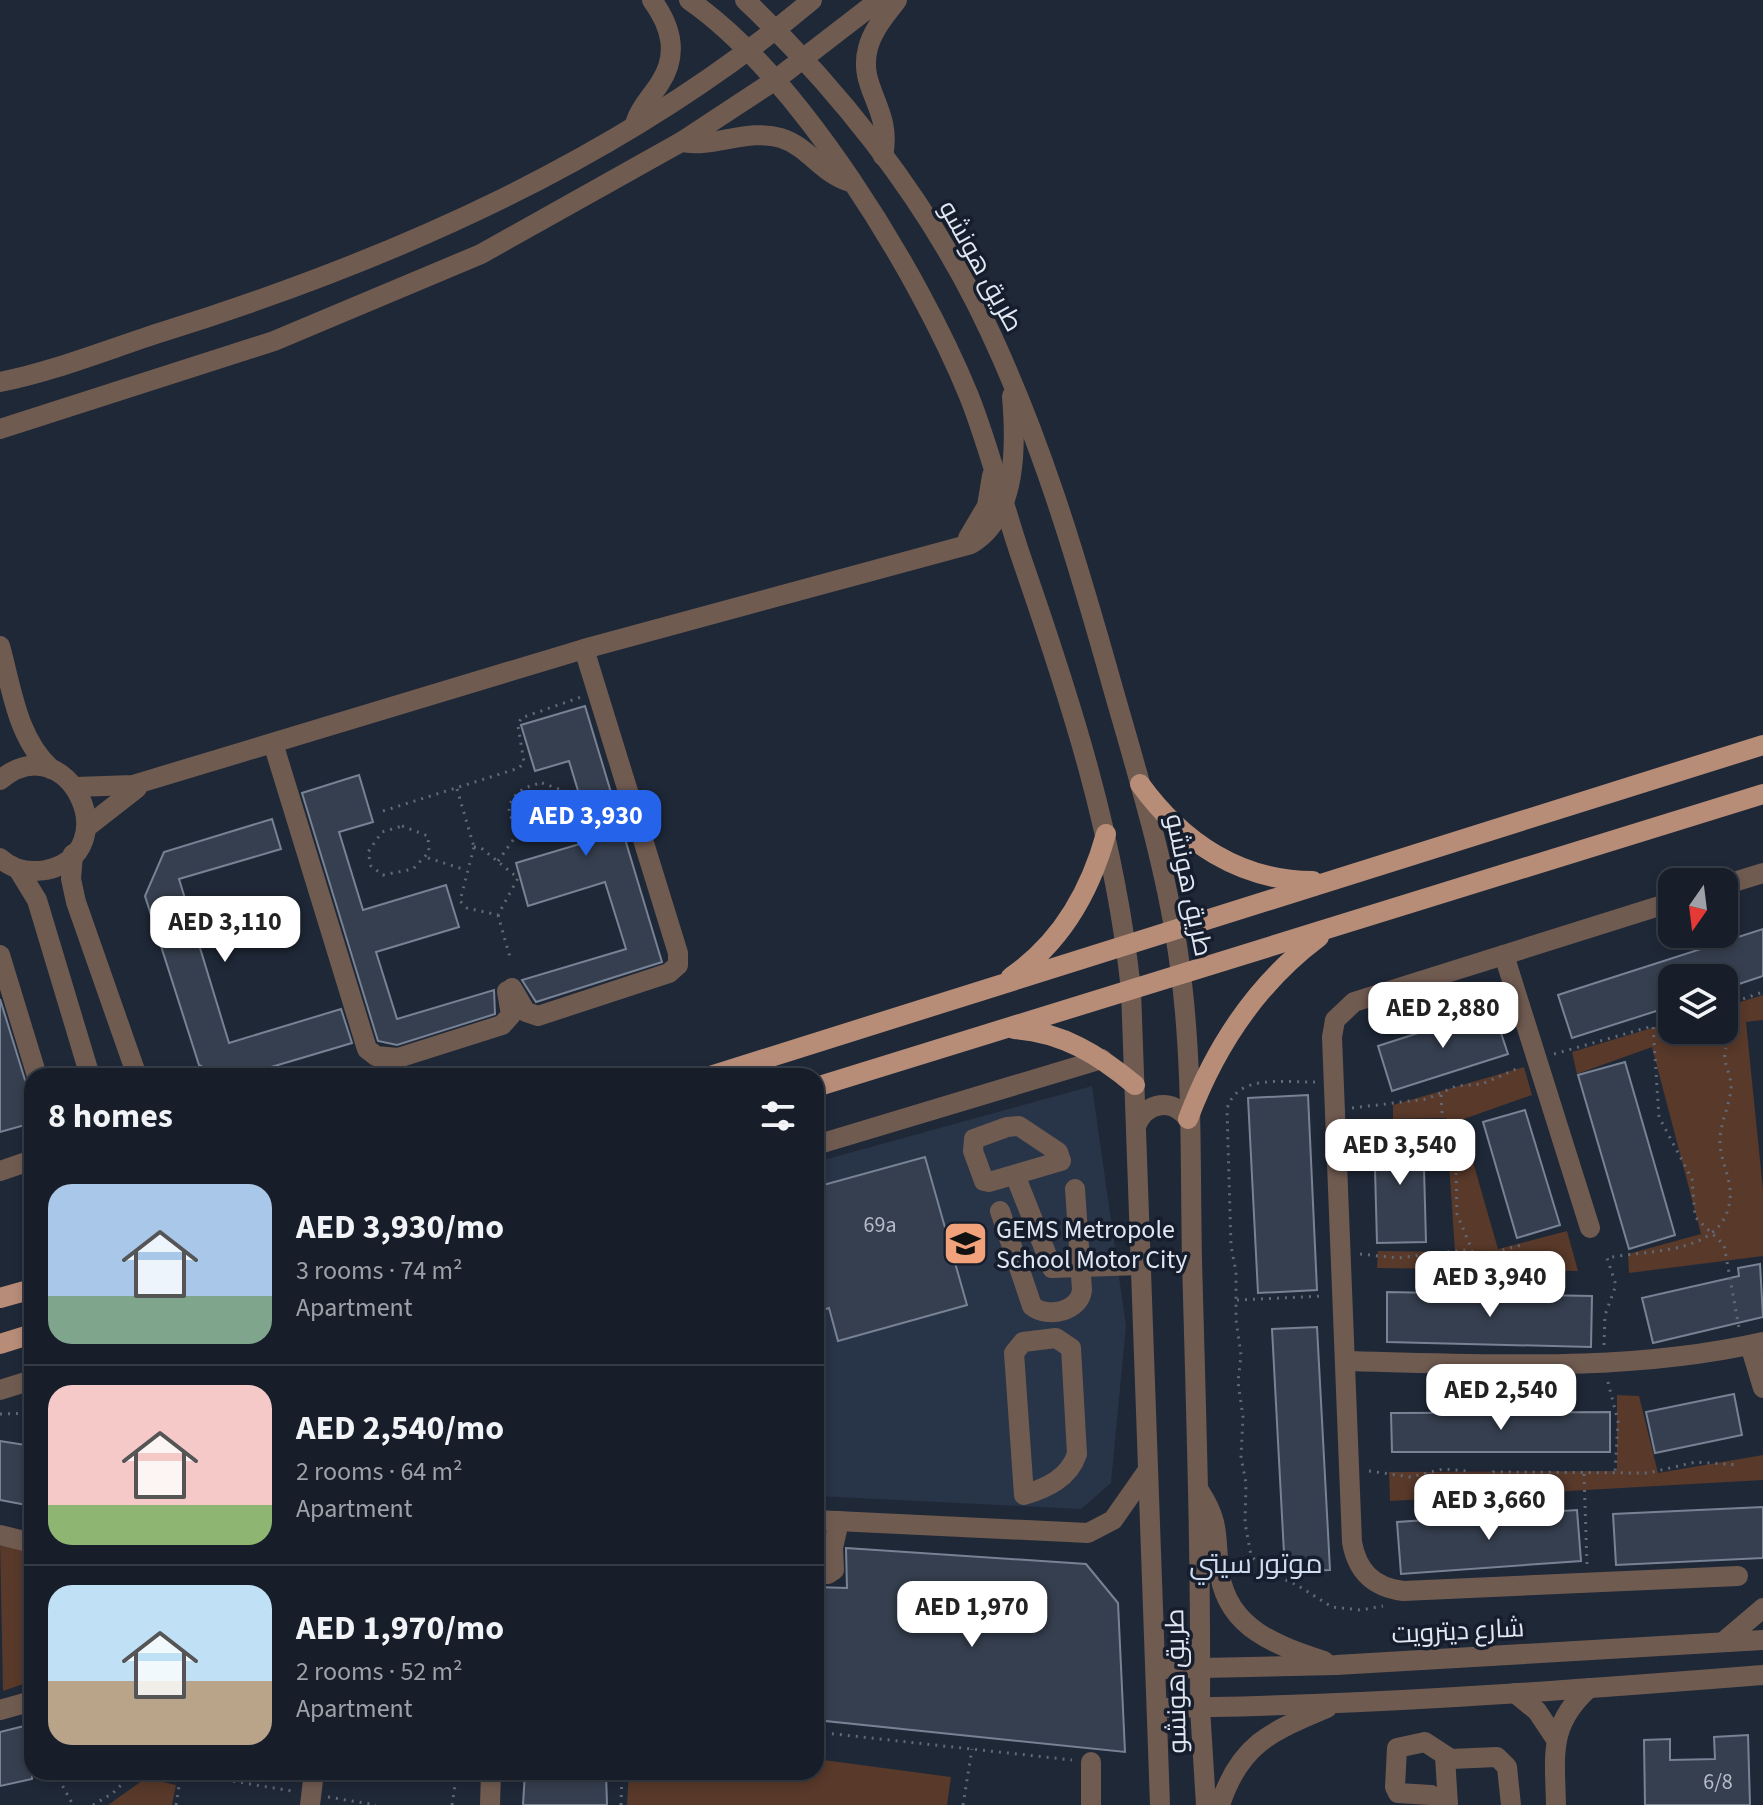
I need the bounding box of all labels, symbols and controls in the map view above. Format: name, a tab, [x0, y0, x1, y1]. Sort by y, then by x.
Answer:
street label: طريق هونشو	[930, 194, 1032, 338]
pin: AED 3,930	[494, 790, 678, 858]
text: AED 3,930	[529, 797, 643, 834]
street label: طريق هونشو	[1156, 810, 1222, 960]
north arrow	[1658, 868, 1738, 948]
map controls	[1658, 868, 1738, 1044]
pin: AED 3,110	[133, 896, 317, 964]
text: AED 3,110	[168, 903, 282, 940]
button: layers	[1658, 964, 1738, 1044]
pin: AED 2,880	[1351, 982, 1535, 1050]
text: AED 2,880	[1386, 989, 1500, 1026]
text: 8 homes	[48, 1092, 173, 1141]
icon: filters	[756, 1094, 800, 1138]
pin: AED 3,540	[1308, 1119, 1492, 1187]
text: AED 3,540	[1343, 1126, 1457, 1163]
text: AED 3,930/mo	[296, 1203, 504, 1252]
house number: 69a	[864, 1209, 896, 1241]
place label: GEMS Metropole School Motor City	[996, 1211, 1187, 1278]
icon: home	[112, 1216, 208, 1312]
school or university icon: GEMS Metropole School Motor City	[941, 1220, 989, 1268]
pin: AED 3,940	[1398, 1251, 1582, 1319]
text: 3 rooms · 74 m²	[296, 1252, 463, 1289]
text: AED 3,940	[1433, 1258, 1547, 1295]
text: Apartment	[296, 1289, 413, 1326]
pin: AED 2,540	[1409, 1364, 1593, 1432]
text: AED 2,540	[1444, 1371, 1558, 1408]
text: AED 2,540/mo	[296, 1404, 504, 1453]
icon: home	[112, 1417, 208, 1513]
text: 2 rooms · 64 m²	[296, 1453, 463, 1490]
pin: AED 3,660	[1397, 1474, 1581, 1542]
text: AED 3,660	[1432, 1481, 1546, 1518]
text: Apartment	[296, 1490, 413, 1527]
district label: موتور سيتي	[1189, 1544, 1323, 1585]
pin: AED 1,970	[880, 1581, 1064, 1649]
text: AED 1,970	[915, 1588, 1029, 1625]
text: AED 1,970/mo	[296, 1604, 504, 1653]
street label: طريق هونشو	[1156, 1608, 1196, 1754]
street label: شارع ديترويت	[1391, 1609, 1525, 1653]
icon: home	[112, 1617, 208, 1713]
text: 2 rooms · 52 m²	[296, 1653, 463, 1690]
text: Apartment	[296, 1690, 413, 1727]
house number: 6/8	[1703, 1766, 1733, 1798]

